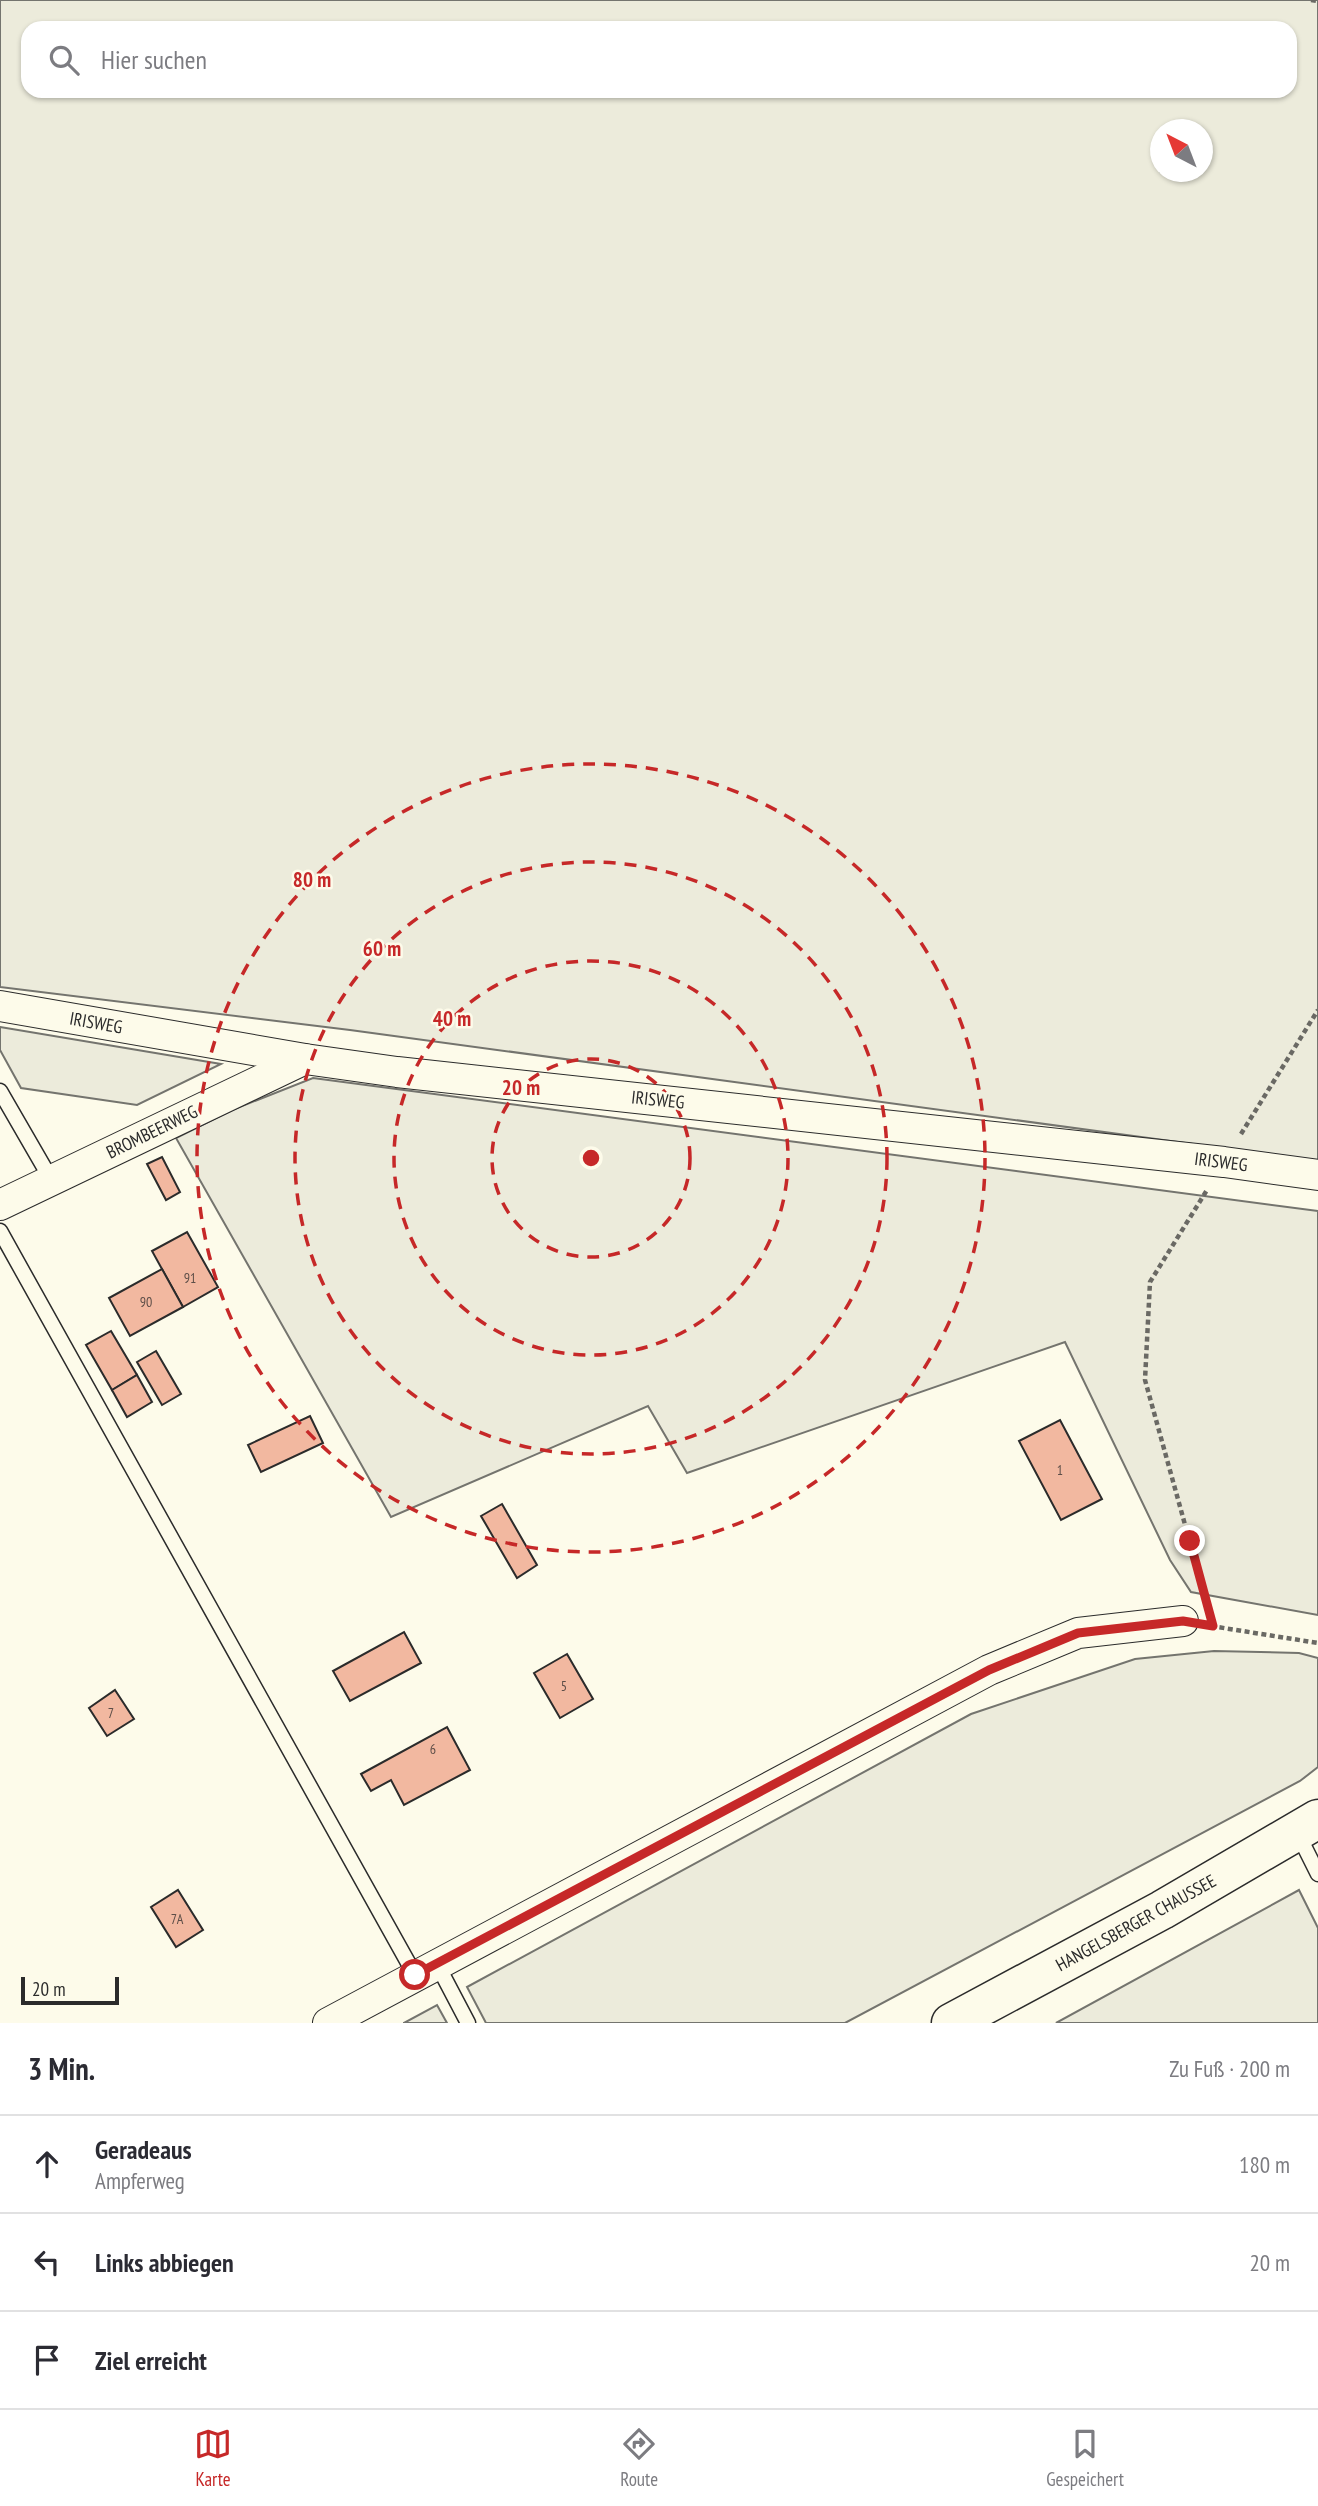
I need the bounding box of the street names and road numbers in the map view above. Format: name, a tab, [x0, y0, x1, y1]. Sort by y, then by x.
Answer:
street label: IRISWEG	[68, 1007, 125, 1038]
street label: IRISWEG	[630, 1085, 686, 1114]
street label: BROMBEERWEG	[102, 1100, 201, 1164]
street label: IRISWEG	[1193, 1147, 1249, 1176]
street label: HANGELSBERGER CHAUSSEE	[1052, 1869, 1220, 1976]

